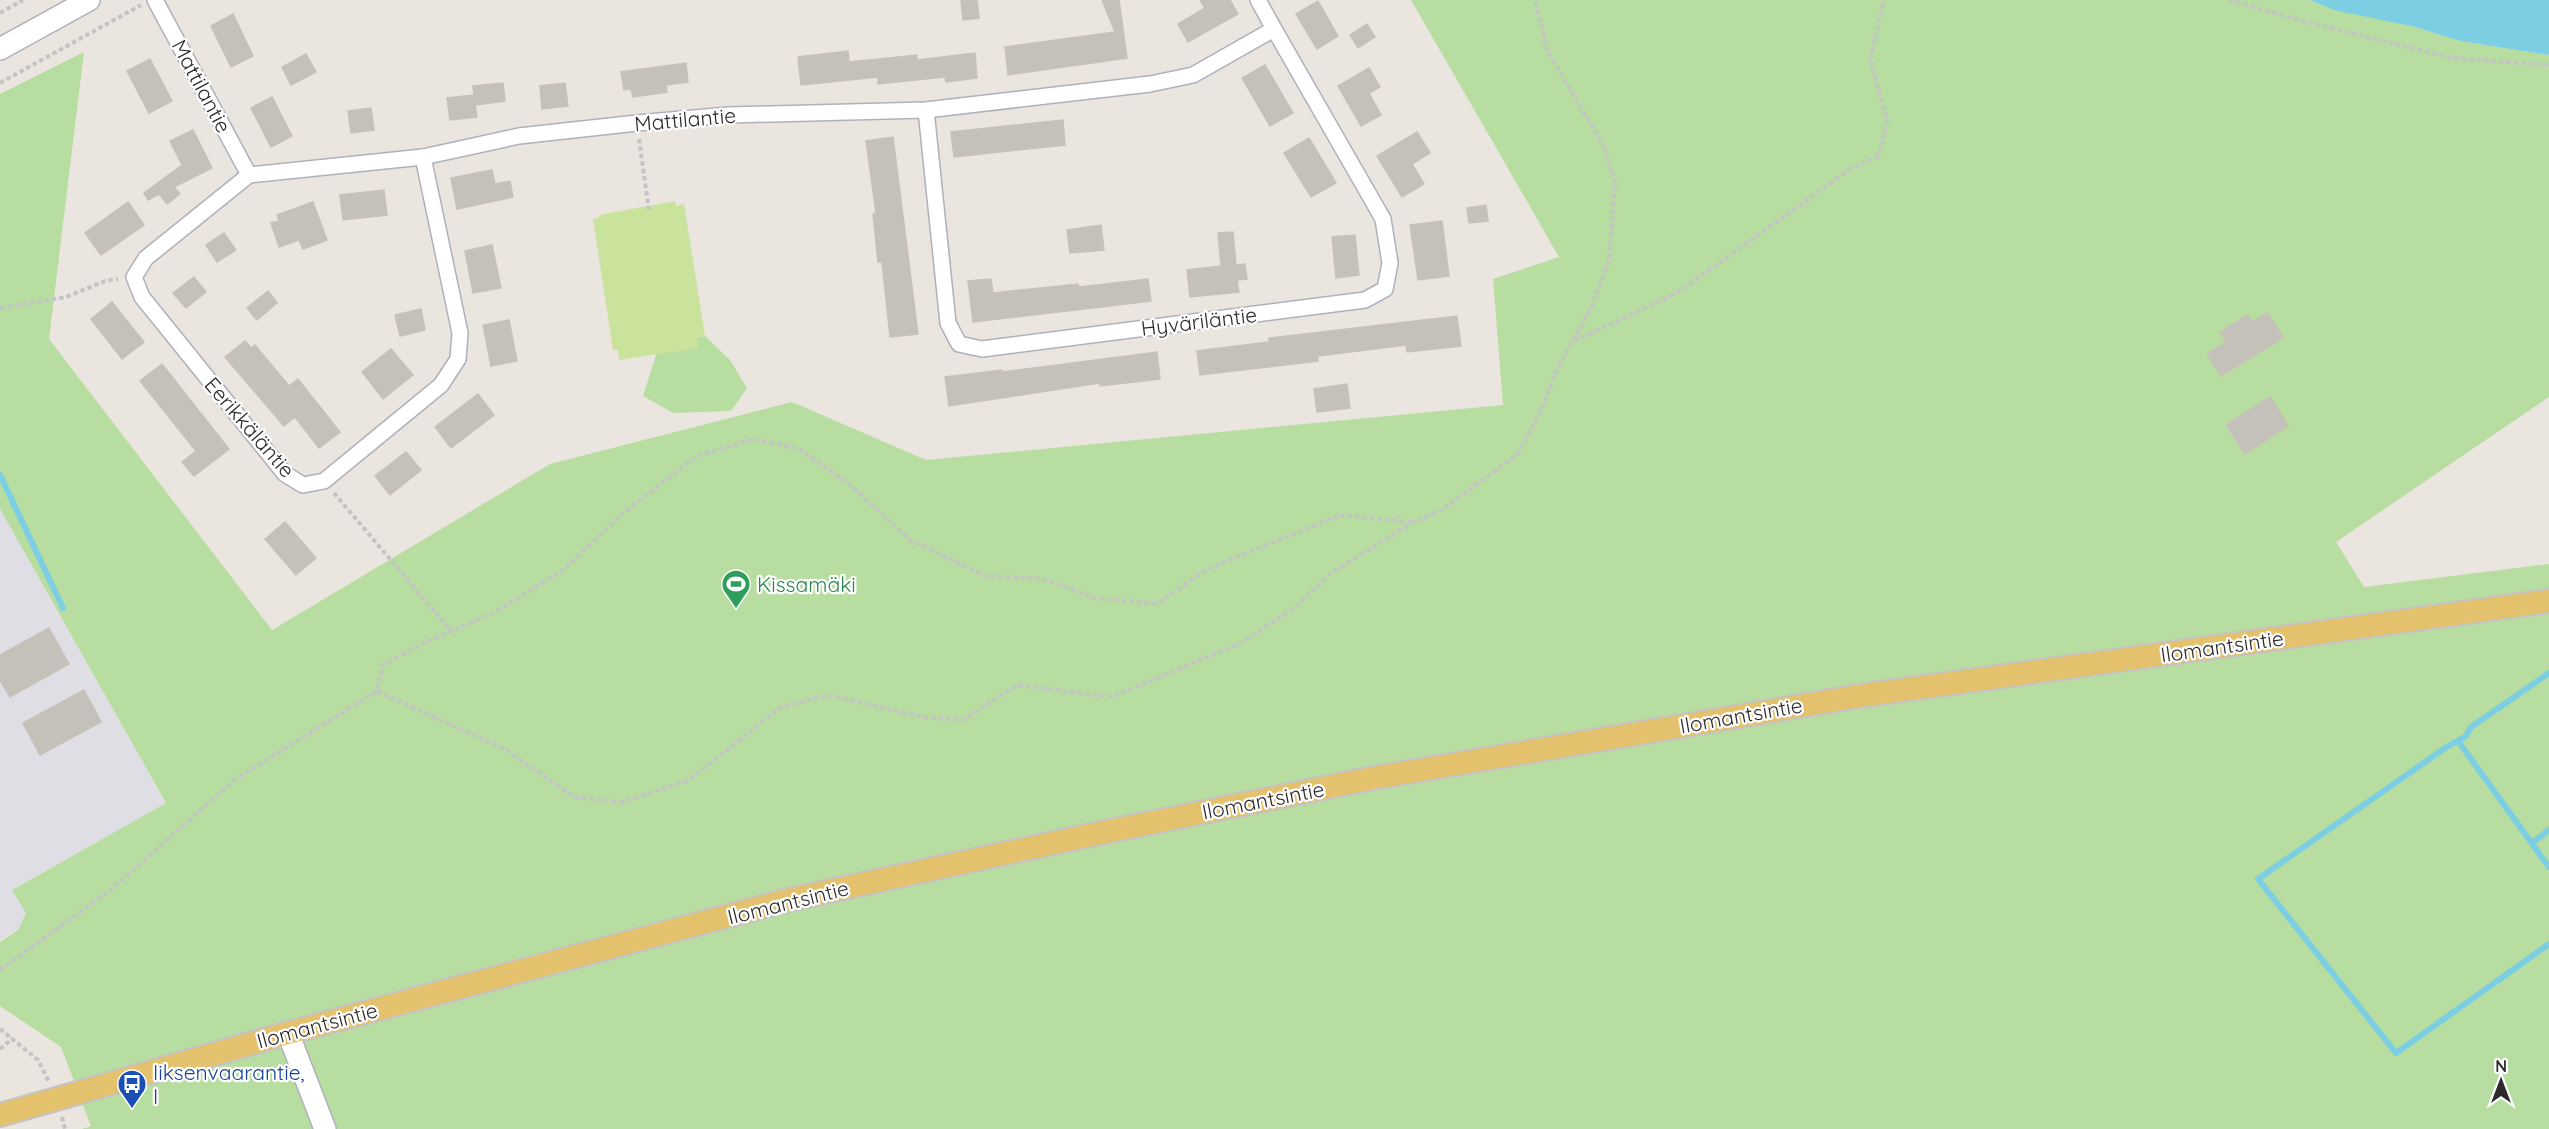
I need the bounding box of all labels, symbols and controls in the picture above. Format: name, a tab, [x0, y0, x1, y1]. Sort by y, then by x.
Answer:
street label: Mattilantie	[167, 35, 237, 137]
street label: Mattilantie	[633, 102, 737, 136]
street label: Hyväriläntie	[1140, 301, 1258, 341]
street label: Eerikkäläntie	[199, 372, 301, 482]
sports icon: Kissamäki	[720, 568, 752, 610]
place label: Kissamäki	[757, 571, 856, 597]
street label: Ilomantsintie	[2159, 624, 2285, 668]
street label: Ilomantsintie	[1678, 691, 1804, 739]
street label: Ilomantsintie	[1200, 775, 1326, 825]
street label: Ilomantsintie	[725, 874, 851, 930]
street label: Ilomantsintie	[254, 996, 380, 1054]
north arrow	[2471, 1051, 2531, 1111]
text: N	[2495, 1056, 2507, 1076]
place label: Iiksenvaarantie, I	[153, 1059, 305, 1109]
bus stop icon: Iiksenvaarantie, I	[116, 1068, 148, 1110]

